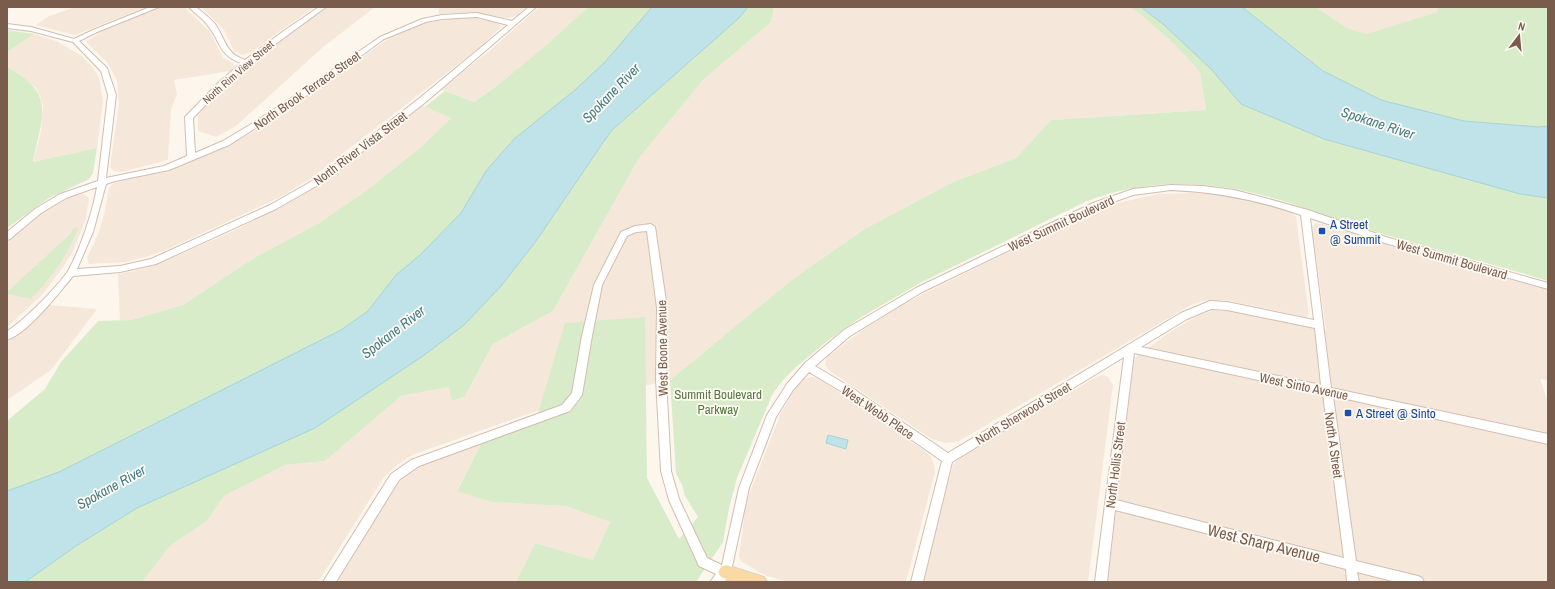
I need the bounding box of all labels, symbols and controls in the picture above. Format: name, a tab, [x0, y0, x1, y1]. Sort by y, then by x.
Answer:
north arrow	[1499, 16, 1539, 56]
text: N	[1517, 19, 1527, 34]
street label: North Rim View Street	[199, 37, 277, 107]
street label: North Brook Terrace Street	[251, 47, 364, 134]
water label: Spokane River	[578, 59, 645, 127]
water label: Spokane River	[1339, 103, 1418, 144]
street label: North River Vista Street	[310, 108, 411, 189]
street label: West Summit Boulevard	[1006, 191, 1117, 255]
place label: A Street @ Summit	[1329, 216, 1381, 248]
marker: A Street @ Summit	[1317, 226, 1327, 236]
street label: West Summit Boulevard	[1394, 235, 1509, 283]
street label: West Boone Avenue	[653, 300, 672, 396]
water label: Spokane River	[358, 301, 429, 362]
street label: West Sinto Avenue	[1258, 369, 1350, 404]
street label: North Sherwood Street	[972, 378, 1074, 449]
street label: West Webb Place	[838, 382, 917, 443]
park label: Summit Boulevard Parkway	[674, 386, 762, 418]
place label: A Street @ Sinto	[1355, 405, 1436, 422]
marker: A Street @ Sinto	[1343, 408, 1353, 418]
street label: North A Street	[1320, 411, 1347, 479]
street label: North Hollis Street	[1102, 421, 1129, 509]
water label: Spokane River	[73, 460, 150, 513]
street label: West Sharp Avenue	[1205, 518, 1323, 568]

